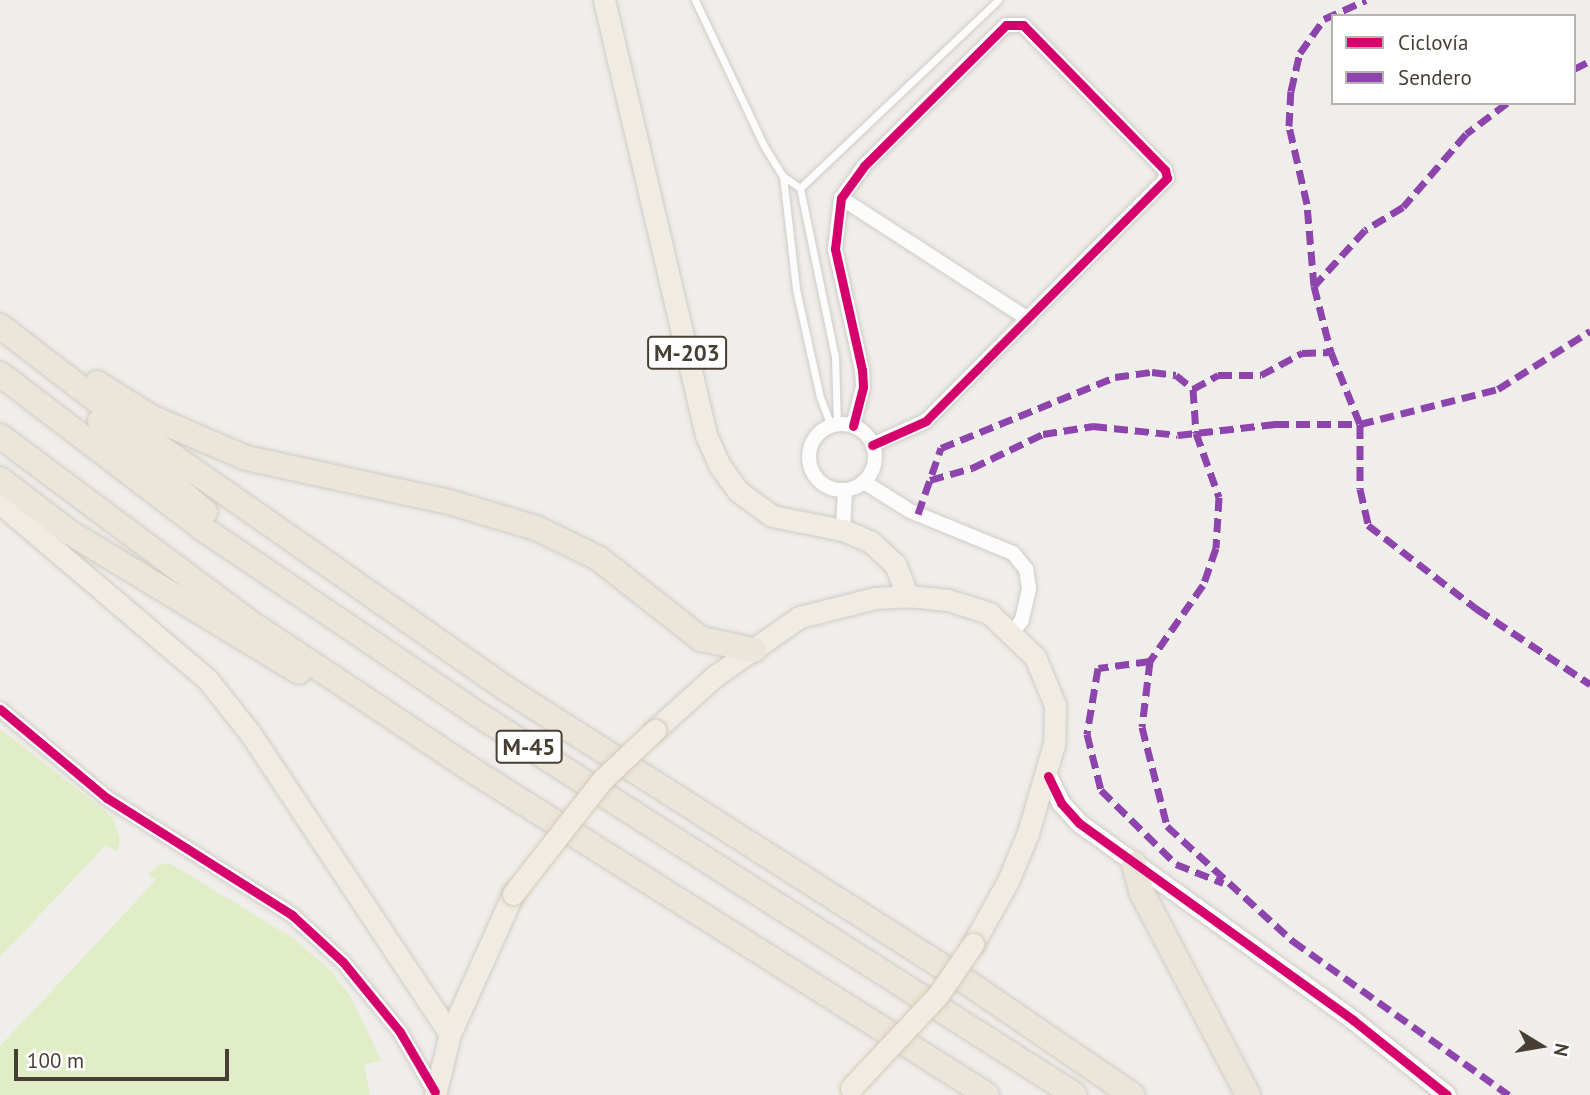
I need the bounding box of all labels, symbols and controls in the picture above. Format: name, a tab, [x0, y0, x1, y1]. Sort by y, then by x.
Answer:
legend	[1331, 14, 1576, 105]
text: Ciclovía	[1398, 29, 1468, 56]
text: Sendero	[1398, 64, 1472, 91]
road number: M-203	[647, 334, 727, 372]
road number: M-45	[494, 727, 564, 766]
north arrow	[1506, 1011, 1576, 1081]
scale bar	[18, 1036, 233, 1080]
text: N	[1549, 1042, 1575, 1058]
text: 100 m	[27, 1047, 84, 1074]

